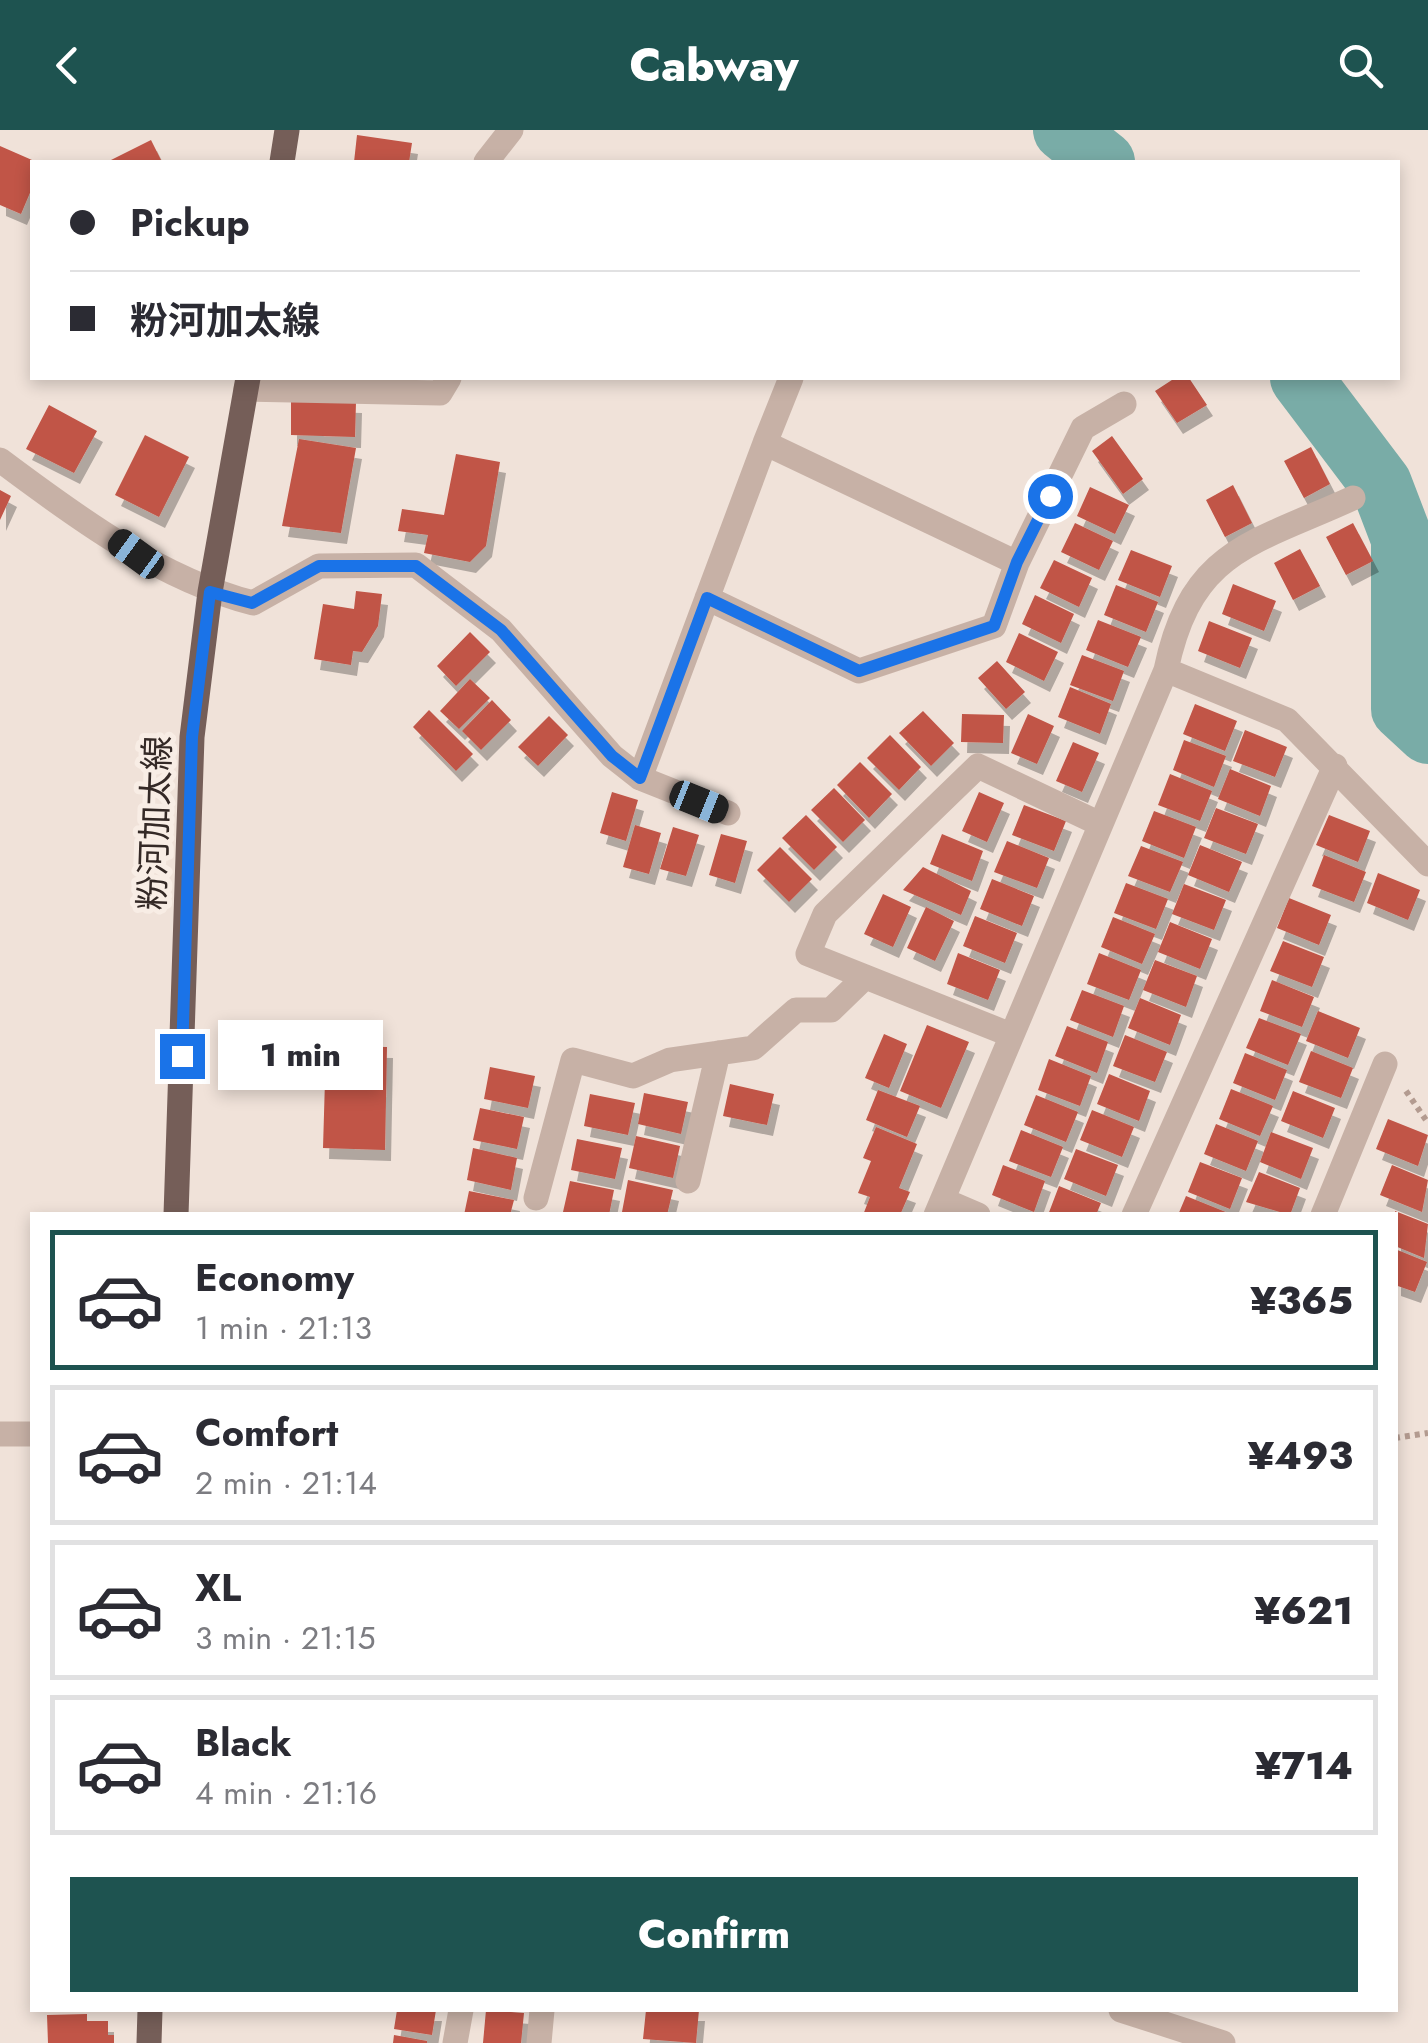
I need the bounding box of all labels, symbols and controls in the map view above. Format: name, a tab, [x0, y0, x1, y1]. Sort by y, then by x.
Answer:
text: Cabway	[629, 33, 799, 98]
icon: back	[40, 38, 95, 93]
icon: search	[1333, 38, 1388, 93]
text: Pickup	[130, 195, 250, 250]
text: 粉河加太線	[130, 293, 320, 348]
route start	[1028, 474, 1073, 519]
car	[103, 524, 169, 584]
street label: 粉河加太線	[127, 735, 183, 911]
car	[666, 777, 732, 827]
callout: 1 min	[217, 1021, 382, 1091]
text: 1 min	[260, 1032, 341, 1078]
route end	[160, 1034, 205, 1079]
text: Economy	[195, 1250, 354, 1305]
icon: car	[75, 1255, 165, 1345]
text: ¥365	[1250, 1273, 1353, 1328]
text: 1 min · 21:13	[195, 1305, 372, 1351]
text: Comfort	[195, 1405, 338, 1460]
icon: car	[75, 1410, 165, 1500]
text: ¥493	[1248, 1428, 1353, 1483]
text: 2 min · 21:14	[195, 1460, 377, 1506]
text: XL	[195, 1560, 241, 1615]
icon: car	[75, 1565, 165, 1655]
text: ¥621	[1254, 1583, 1353, 1638]
text: 3 min · 21:15	[195, 1615, 376, 1661]
text: Black	[195, 1715, 292, 1770]
icon: car	[75, 1720, 165, 1810]
text: ¥714	[1255, 1738, 1353, 1793]
text: 4 min · 21:16	[195, 1770, 377, 1816]
button: Confirm	[70, 1877, 1358, 1992]

